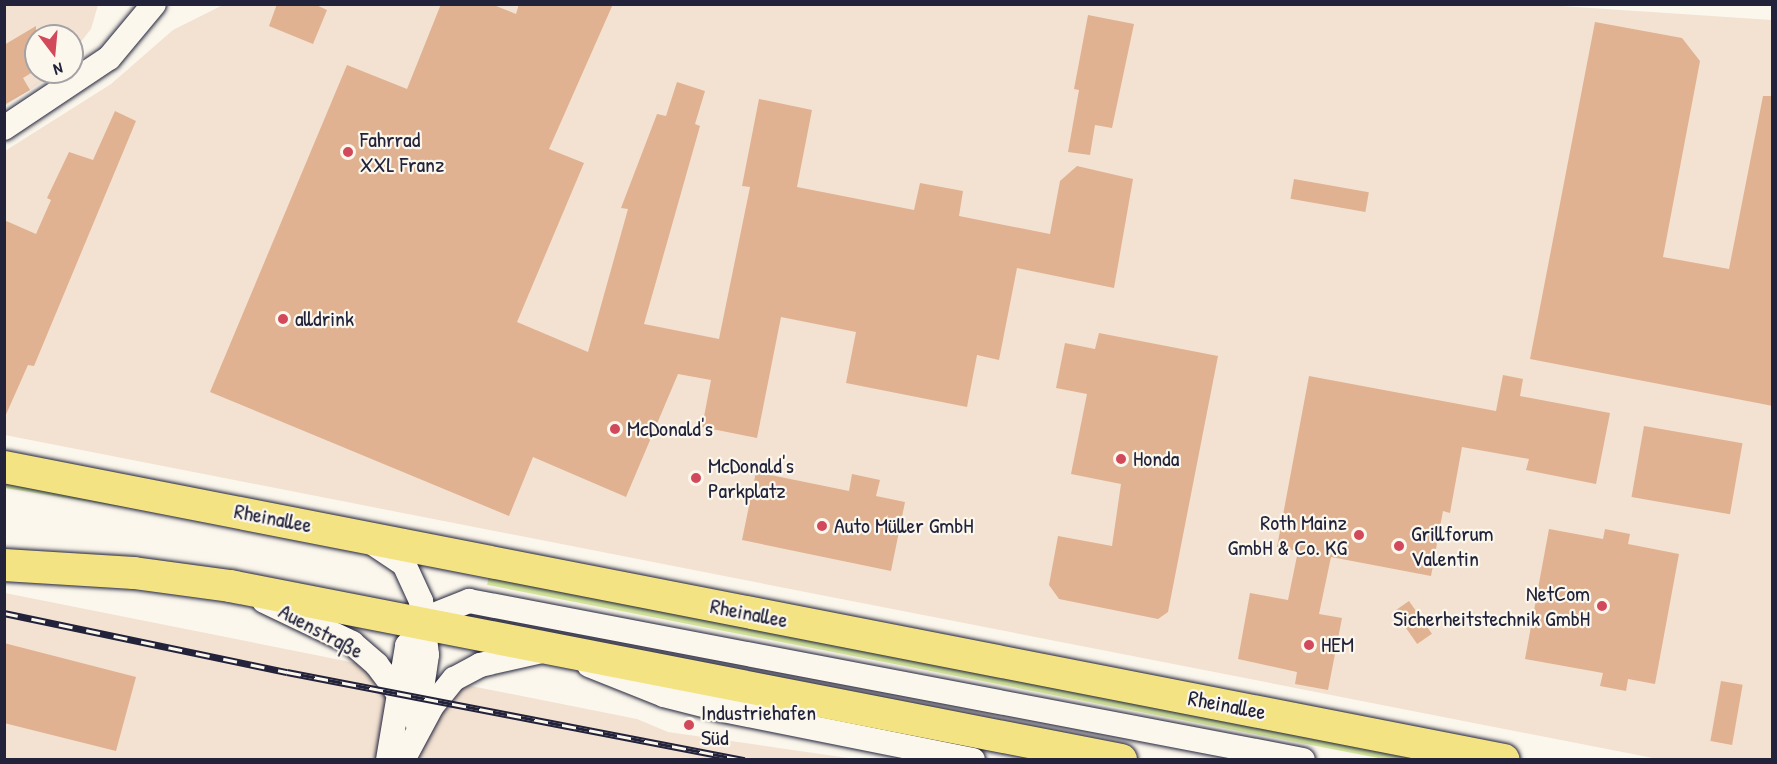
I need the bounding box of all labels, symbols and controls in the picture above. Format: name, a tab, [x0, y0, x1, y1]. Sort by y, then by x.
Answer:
north arrow	[24, 24, 84, 84]
text: N	[51, 58, 66, 81]
place label: Fahrrad XXL Franz	[360, 126, 444, 178]
marker: Fahrrad XXL Franz	[341, 145, 355, 159]
place label: alldrink	[295, 306, 354, 332]
marker: alldrink	[276, 312, 290, 326]
place label: McDonald's	[627, 416, 713, 442]
marker: McDonald's	[608, 422, 622, 436]
place label: Honda	[1133, 446, 1179, 472]
place label: McDonald's Parkplatz	[708, 452, 794, 504]
marker: Honda	[1114, 452, 1128, 466]
marker: McDonald's Parkplatz	[689, 471, 703, 485]
street label: Rheinallee	[232, 498, 314, 538]
place label: Roth Mainz GmbH & Co. KG	[1228, 509, 1347, 560]
place label: Auto Müller GmbH	[834, 513, 974, 539]
marker: Auto Müller GmbH	[815, 519, 829, 533]
place label: Grillforum Valentin	[1411, 520, 1493, 572]
marker: Roth Mainz GmbH & Co. KG	[1352, 528, 1366, 542]
marker: Grillforum Valentin	[1392, 539, 1406, 553]
place label: NetCom Sicherheitstechnik GmbH	[1393, 580, 1590, 632]
street label: Rheinallee	[708, 593, 790, 633]
street label: Auenstraße	[274, 598, 368, 664]
marker: NetCom Sicherheitstechnik GmbH	[1595, 599, 1609, 613]
place label: HEM	[1321, 632, 1354, 658]
marker: HEM	[1302, 638, 1316, 652]
street label: Rheinallee	[1186, 685, 1268, 725]
place label: Industriehafen Süd	[701, 699, 816, 750]
marker: Industriehafen Süd	[682, 718, 696, 732]

